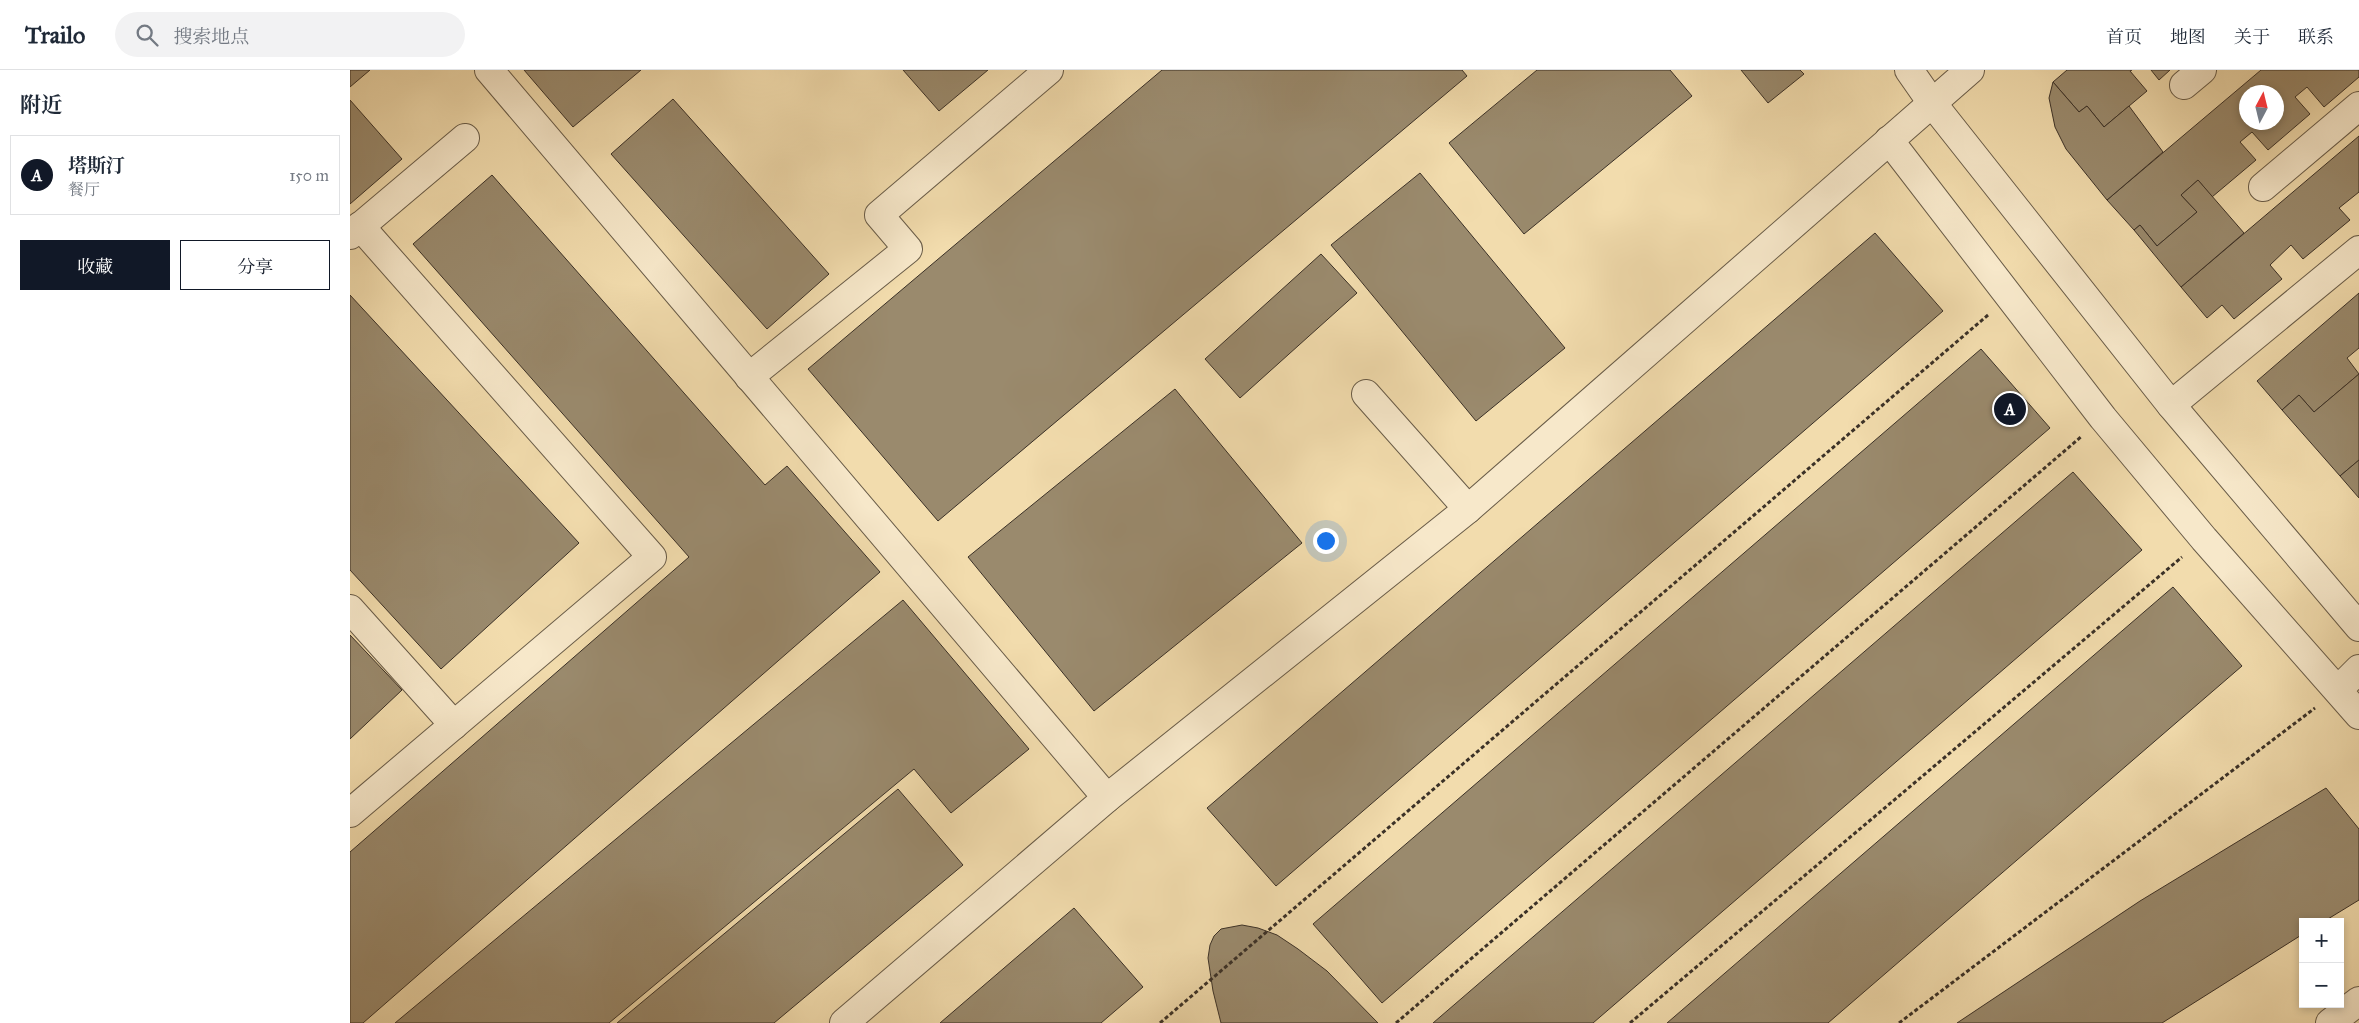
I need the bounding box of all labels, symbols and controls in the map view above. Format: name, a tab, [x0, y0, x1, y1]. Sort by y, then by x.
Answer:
search box	[115, 12, 465, 57]
text: Trailo	[25, 20, 85, 50]
icon: search	[133, 21, 161, 49]
text: 搜索地点	[173, 25, 249, 48]
text: 首页	[2106, 26, 2142, 48]
text: 地图	[2170, 26, 2206, 48]
text: 关于	[2234, 26, 2270, 48]
text: 联系	[2298, 26, 2334, 48]
north arrow	[2239, 85, 2284, 130]
text: 附近	[20, 92, 62, 118]
text: 塔斯汀	[68, 154, 125, 177]
text: A	[32, 166, 42, 185]
text: 150 m	[289, 166, 329, 185]
text: 餐厅	[68, 180, 100, 199]
button: 收藏	[20, 240, 170, 290]
button: 分享	[180, 240, 330, 290]
pin: A	[1994, 390, 2026, 428]
your location	[1313, 528, 1339, 554]
map controls	[2299, 918, 2344, 1008]
button: +	[2299, 918, 2344, 963]
button: −	[2299, 963, 2344, 1008]

